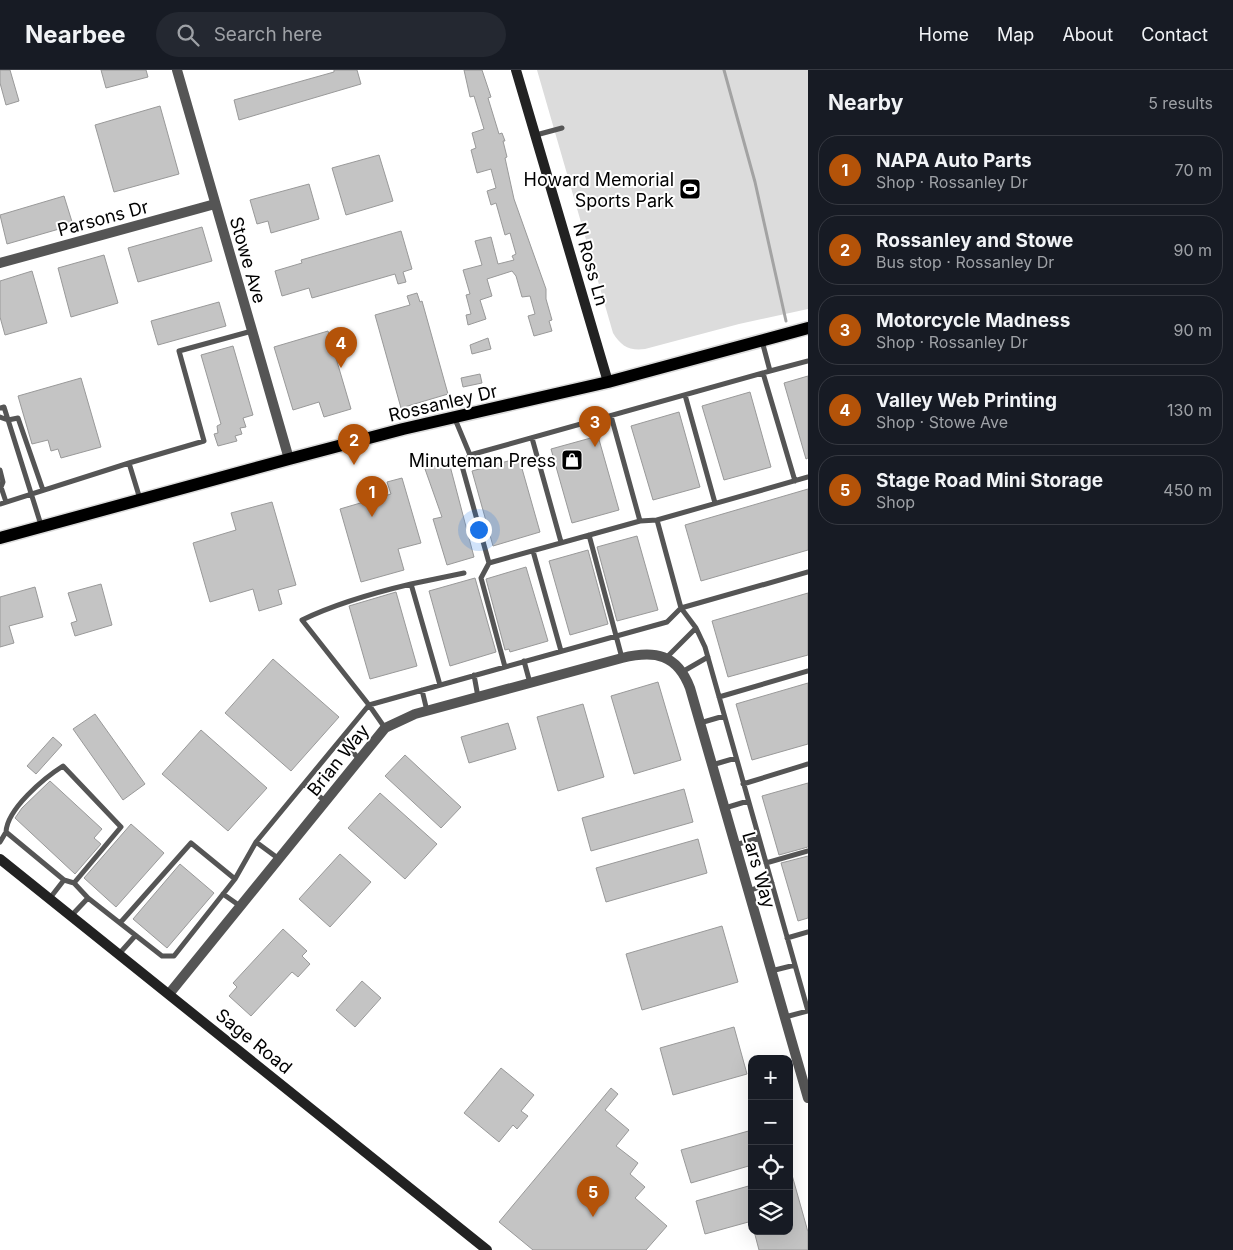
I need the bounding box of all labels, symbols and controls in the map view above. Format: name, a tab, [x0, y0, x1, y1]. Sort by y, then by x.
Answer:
search box	[156, 12, 506, 57]
text: Nearbee	[25, 20, 126, 49]
icon: search	[174, 21, 202, 49]
text: Search here	[214, 23, 322, 46]
text: Home	[919, 24, 969, 45]
text: Map	[997, 24, 1034, 45]
text: About	[1062, 24, 1113, 45]
text: Contact	[1141, 24, 1208, 45]
text: Nearby	[828, 90, 903, 115]
text: 5 results	[1148, 93, 1213, 113]
text: NAPA Auto Parts	[876, 149, 1032, 172]
text: 1	[842, 160, 848, 180]
text: 70 m	[1175, 160, 1212, 180]
place label: Howard Memorial Sports Park	[524, 169, 674, 211]
text: Shop · Rossanley Dr	[876, 172, 1028, 192]
sports icon: Howard Memorial Sports Park	[678, 177, 702, 201]
street label: Parsons Dr	[55, 196, 151, 240]
street label: Stowe Ave	[226, 214, 270, 306]
street label: N Ross Ln	[569, 220, 613, 308]
text: Rossanley and Stowe	[876, 229, 1073, 252]
text: 2	[840, 240, 850, 260]
text: 90 m	[1173, 240, 1212, 260]
text: Bus stop · Rossanley Dr	[876, 252, 1054, 272]
text: Motorcycle Madness	[876, 309, 1070, 332]
text: 3	[840, 320, 850, 340]
text: 90 m	[1173, 320, 1212, 340]
pin: 4	[325, 327, 357, 368]
text: Shop · Rossanley Dr	[876, 332, 1028, 352]
street label: Rossanley Dr	[386, 380, 500, 426]
text: Valley Web Printing	[876, 389, 1057, 412]
text: 4	[840, 400, 850, 420]
text: 130 m	[1167, 400, 1212, 420]
pin: 3	[579, 406, 611, 447]
text: Shop · Stowe Ave	[876, 412, 1008, 432]
pin: 2	[338, 424, 370, 465]
shop icon: Minuteman Press	[560, 448, 584, 472]
place label: Minuteman Press	[409, 450, 556, 471]
text: Stage Road Mini Storage	[876, 469, 1103, 492]
pin: 1	[356, 476, 388, 517]
text: 5	[840, 480, 850, 500]
text: 450 m	[1163, 480, 1212, 500]
text: Shop	[876, 492, 915, 512]
your location	[466, 517, 492, 543]
street label: Brian Way	[303, 720, 373, 800]
street label: Lars Way	[738, 829, 780, 911]
street label: Sage Road	[212, 1004, 296, 1078]
map controls	[748, 1055, 793, 1235]
button: +	[748, 1055, 793, 1100]
button: −	[748, 1100, 793, 1145]
button: locate	[748, 1145, 793, 1190]
pin: 5	[577, 1176, 609, 1217]
button: layers	[748, 1190, 793, 1235]

